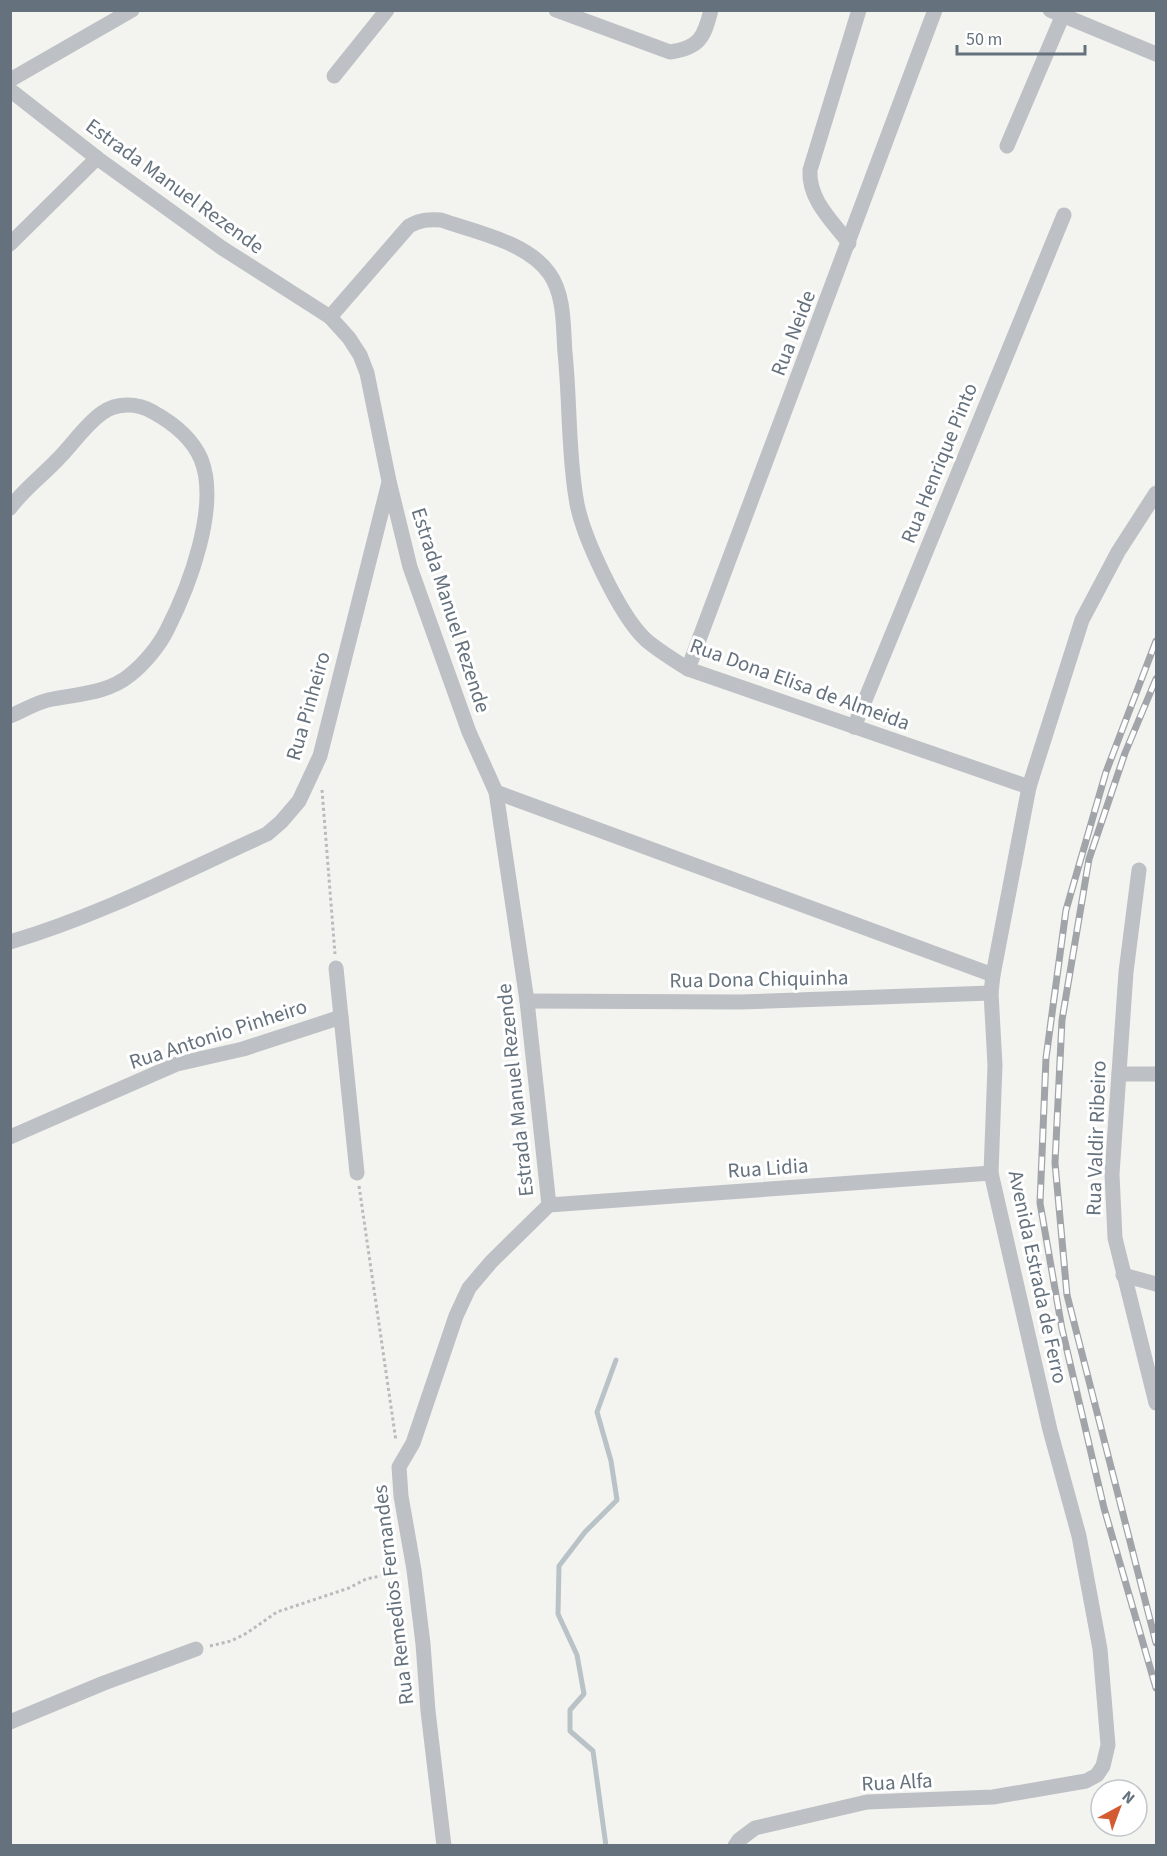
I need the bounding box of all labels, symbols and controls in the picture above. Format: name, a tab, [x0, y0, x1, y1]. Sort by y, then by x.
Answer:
scale bar	[957, 18, 1084, 56]
text: 50 m	[966, 27, 1002, 52]
street label: Estrada Manuel Rezende	[80, 111, 270, 261]
street label: Rua Neide	[763, 286, 823, 380]
street label: Rua Henrique Pinto	[893, 378, 985, 548]
street label: Estrada Manuel Rezende	[404, 504, 498, 716]
street label: Rua Dona Elisa de Almeida	[686, 630, 914, 738]
street label: Rua Pinheiro	[278, 648, 338, 764]
street label: Rua Dona Chiquinha	[669, 962, 849, 996]
street label: Estrada Manuel Rezende	[489, 982, 541, 1198]
street label: Rua Antonio Pinheiro	[125, 991, 311, 1077]
street label: Rua Valdir Ribeiro	[1078, 1060, 1114, 1216]
street label: Rua Lidia	[727, 1150, 809, 1186]
street label: Avenida Estrada de Ferro	[1001, 1168, 1075, 1386]
street label: Rua Remedios Fernandes	[365, 1483, 421, 1707]
street label: Rua Alfa	[861, 1765, 933, 1799]
north arrow	[1089, 1778, 1149, 1838]
text: N	[1117, 1786, 1139, 1809]

